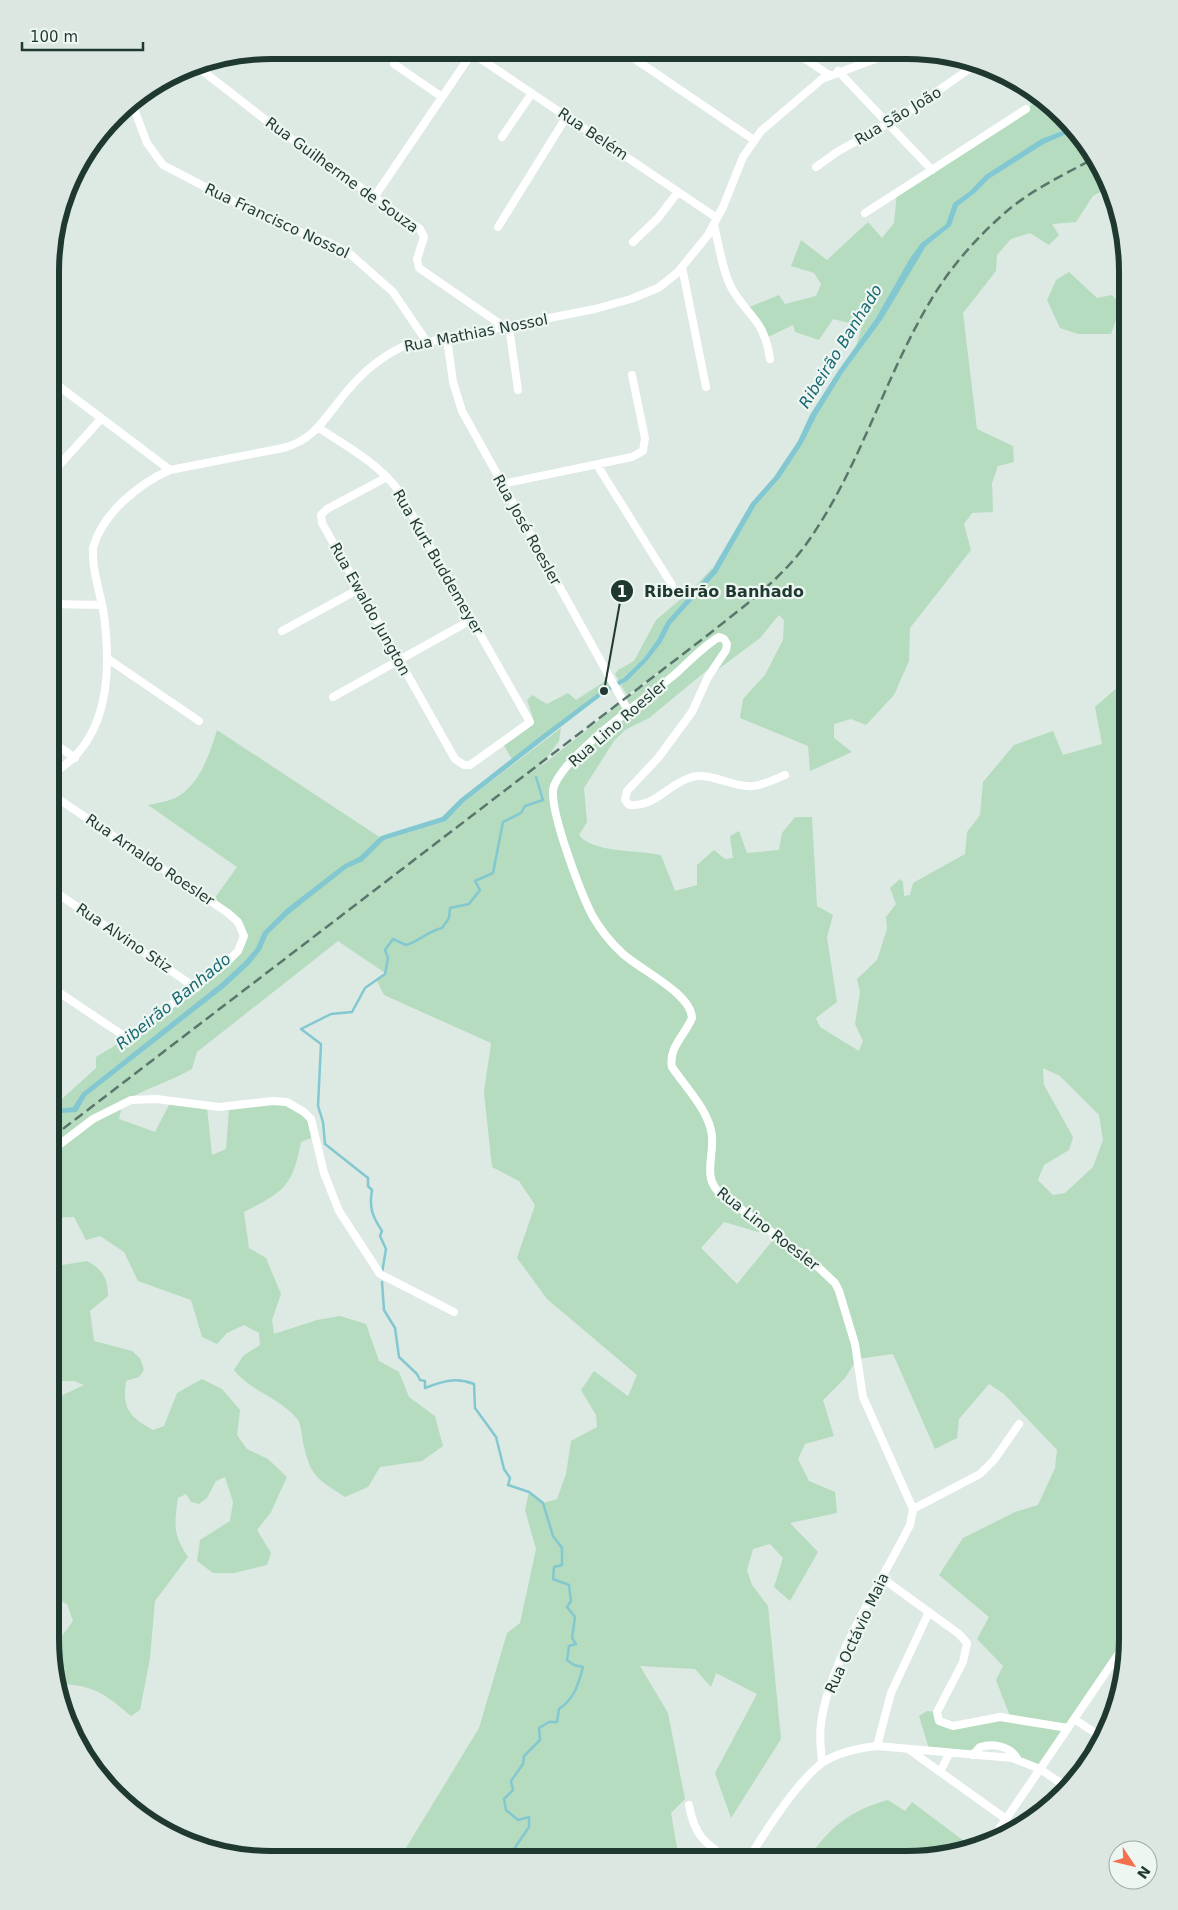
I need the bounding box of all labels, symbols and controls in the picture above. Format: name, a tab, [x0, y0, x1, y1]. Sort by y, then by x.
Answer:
scale bar	[22, 20, 144, 52]
text: 100 m	[30, 28, 78, 46]
street label: Rua São João	[851, 83, 945, 149]
street label: Rua Belém	[554, 104, 632, 164]
street label: Rua Guilherme de Souza	[262, 113, 422, 237]
street label: Rua Francisco Nossol	[202, 180, 352, 262]
water label: Ribeirão Banhado	[795, 281, 886, 412]
street label: Rua Mathias Nossol	[403, 310, 549, 356]
street label: Rua José Roesler	[489, 471, 565, 589]
street label: Rua Kurt Buddemeyer	[389, 486, 487, 639]
street label: Rua Ewaldo Jungton	[326, 539, 414, 679]
callout: Ribeirão Banhado	[610, 576, 814, 607]
text: Ribeirão Banhado	[644, 582, 804, 601]
text: 1	[617, 583, 627, 601]
street label: Rua Lino Roesler	[565, 675, 672, 771]
street label: Rua Arnaldo Roesler	[82, 810, 218, 910]
street label: Rua Alvino Stiz	[73, 899, 175, 977]
water label: Ribeirão Banhado	[112, 949, 235, 1053]
street label: Rua Lino Roesler	[713, 1184, 823, 1275]
street label: Rua Octávio Maia	[821, 1570, 893, 1696]
north arrow	[1108, 1840, 1158, 1890]
text: N	[1134, 1863, 1154, 1882]

